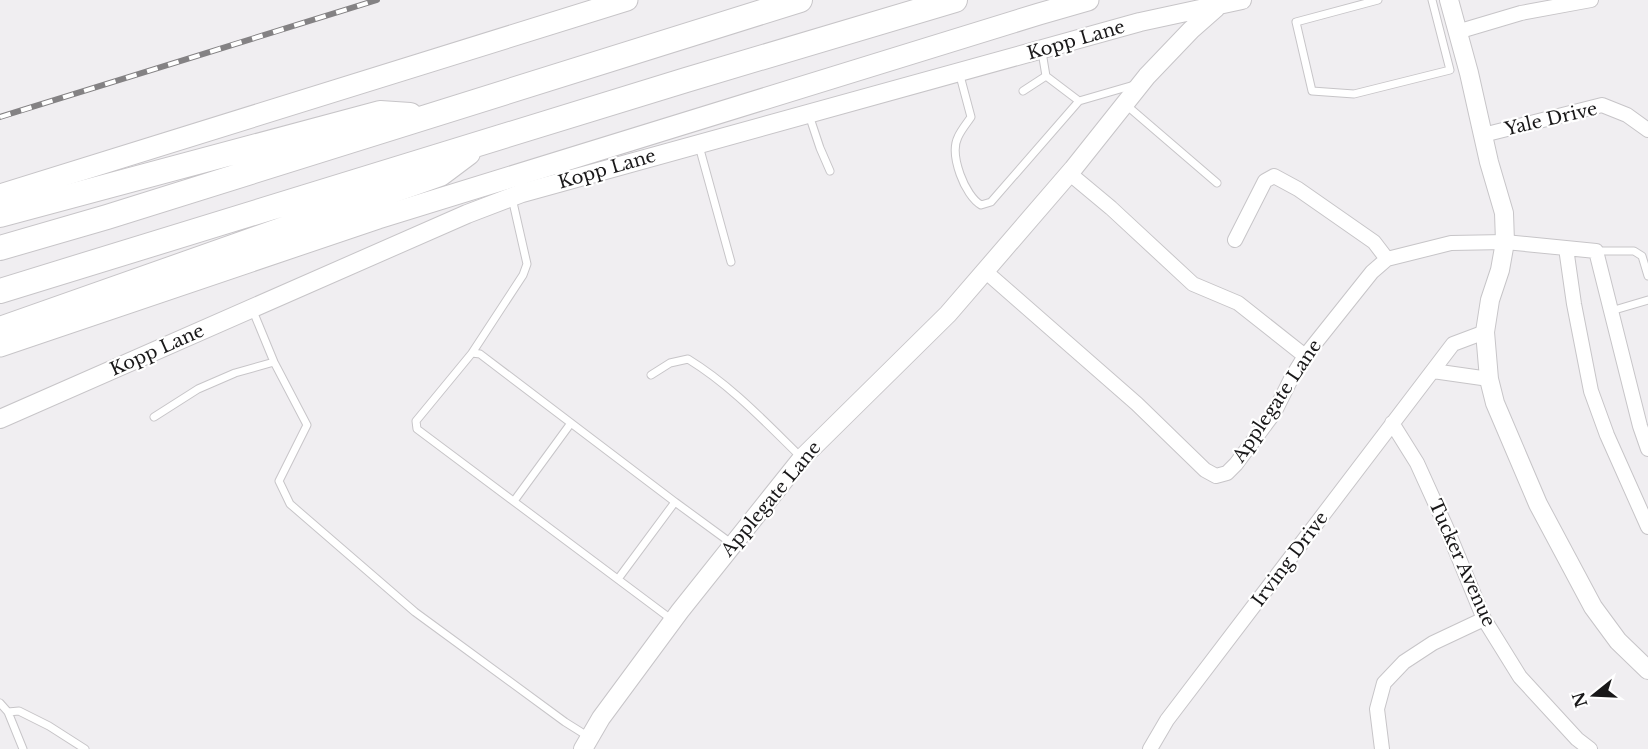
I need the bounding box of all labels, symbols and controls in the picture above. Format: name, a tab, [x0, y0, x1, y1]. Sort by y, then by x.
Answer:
street label: Kopp Lane	[1025, 16, 1127, 64]
street label: Yale Drive	[1502, 98, 1599, 141]
street label: Kopp Lane	[556, 145, 658, 193]
street label: Kopp Lane	[107, 319, 207, 381]
street label: Applegate Lane	[1227, 335, 1326, 467]
street label: Applegate Lane	[716, 437, 825, 562]
street label: Tucker Avenue	[1424, 496, 1500, 630]
street label: Irving Drive	[1247, 507, 1333, 611]
north arrow	[1564, 665, 1624, 725]
text: N	[1568, 689, 1592, 710]

